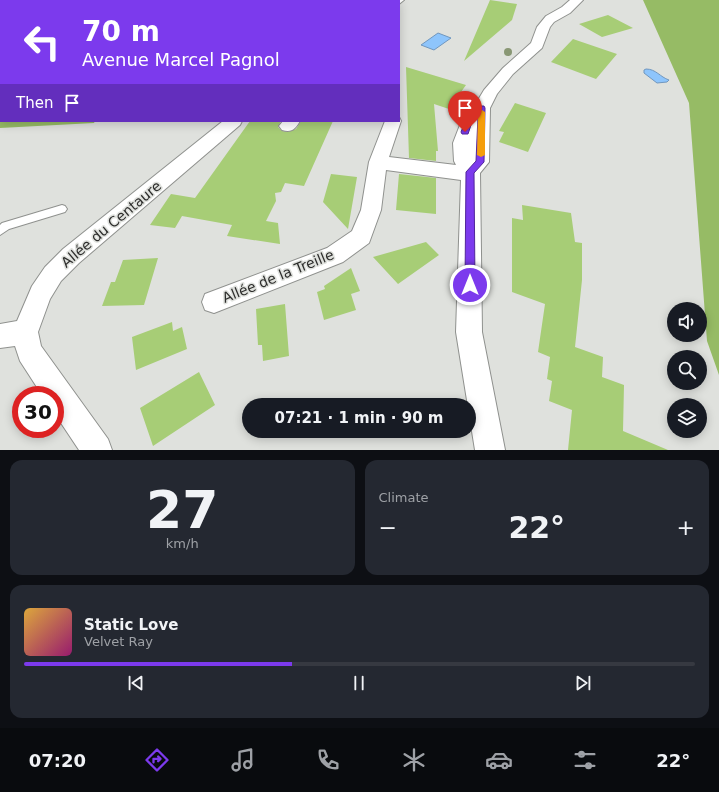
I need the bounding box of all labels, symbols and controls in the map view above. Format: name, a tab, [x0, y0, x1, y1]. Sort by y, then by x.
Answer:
text: 70 m	[82, 15, 160, 48]
icon: left	[16, 16, 68, 68]
text: Avenue Marcel Pagnol	[82, 49, 280, 70]
pin	[448, 91, 482, 132]
icon: arrive	[61, 92, 83, 114]
text: Then	[16, 94, 53, 112]
icon: arrive	[454, 97, 476, 119]
street label: Allée du Centaure	[58, 178, 164, 270]
street label: Allée de la Treille	[220, 246, 336, 306]
position arrow	[449, 264, 491, 306]
map controls	[667, 302, 707, 438]
button: sound	[667, 302, 707, 342]
button: search	[667, 350, 707, 390]
speed limit sign: 30	[12, 386, 64, 438]
button: layers	[667, 398, 707, 438]
text: 07:21 · 1 min · 90 m	[275, 409, 443, 427]
text: 27	[146, 480, 218, 540]
text: Climate	[379, 490, 429, 505]
text: 22°	[508, 510, 565, 545]
text: −	[379, 515, 397, 540]
text: +	[677, 515, 695, 540]
text: km/h	[166, 536, 199, 551]
text: Static Love	[84, 616, 178, 634]
text: Velvet Ray	[84, 634, 153, 649]
icon: previous	[125, 672, 147, 694]
icon: pause	[348, 672, 370, 694]
icon: next	[572, 672, 594, 694]
icon: directions	[143, 746, 171, 774]
icon: music	[229, 746, 257, 774]
icon: phone	[314, 746, 342, 774]
icon: climate	[400, 746, 428, 774]
icon: car	[485, 746, 513, 774]
icon: filters	[571, 746, 599, 774]
text: 07:20	[29, 750, 86, 771]
text: 22°	[656, 750, 690, 771]

